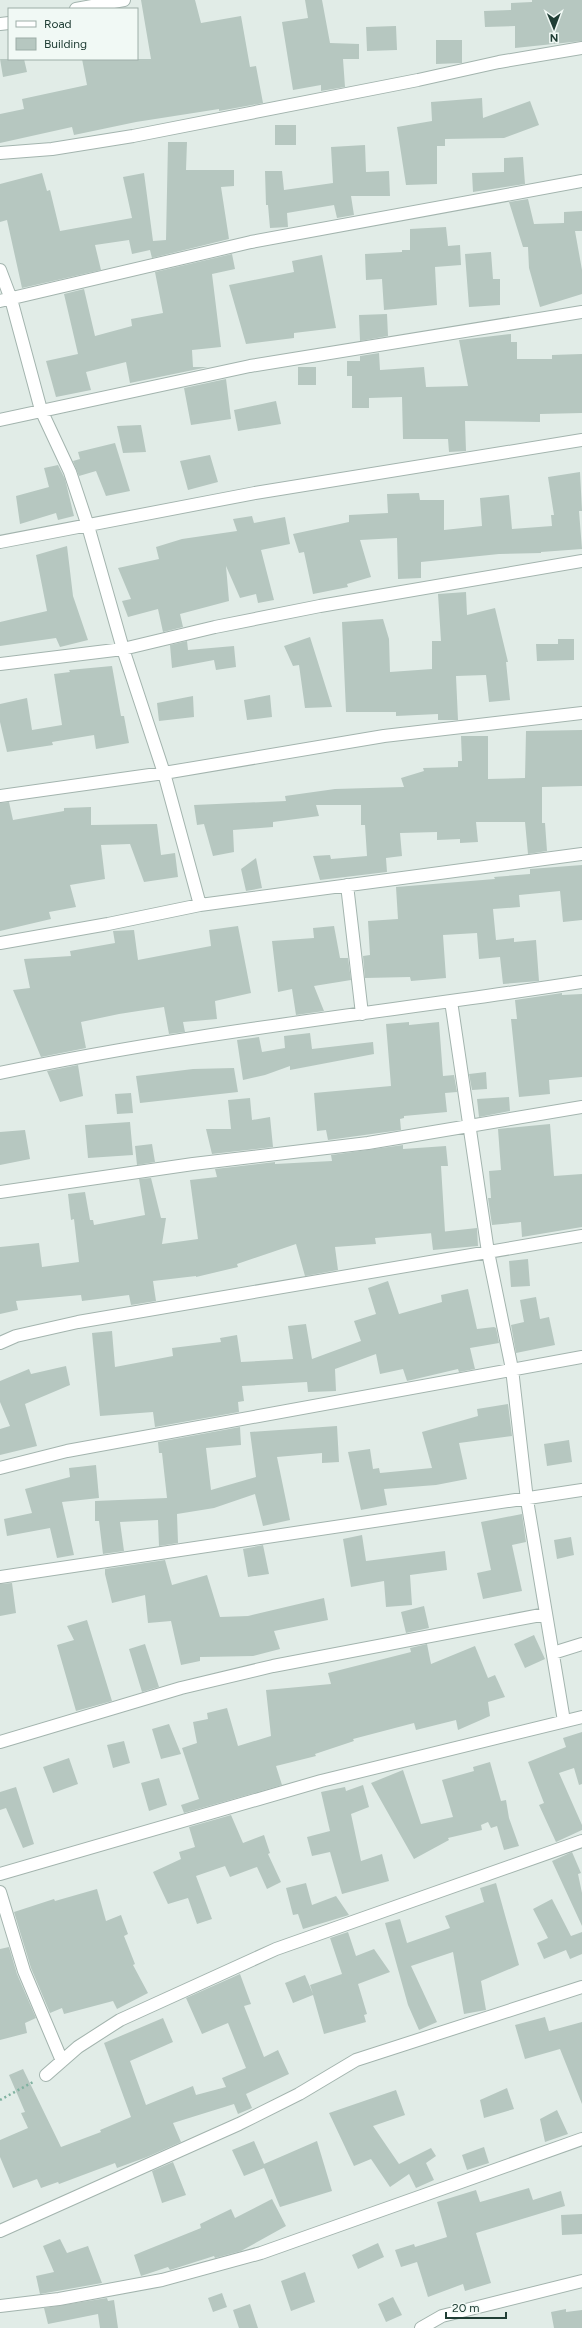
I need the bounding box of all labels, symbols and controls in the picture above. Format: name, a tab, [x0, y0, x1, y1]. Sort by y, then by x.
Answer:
legend	[8, 8, 138, 60]
north arrow	[534, 8, 574, 48]
text: Road	[44, 17, 72, 31]
text: N	[550, 31, 559, 44]
text: Building	[44, 37, 87, 51]
scale bar	[446, 2294, 506, 2320]
text: 20 m	[452, 2301, 480, 2315]

